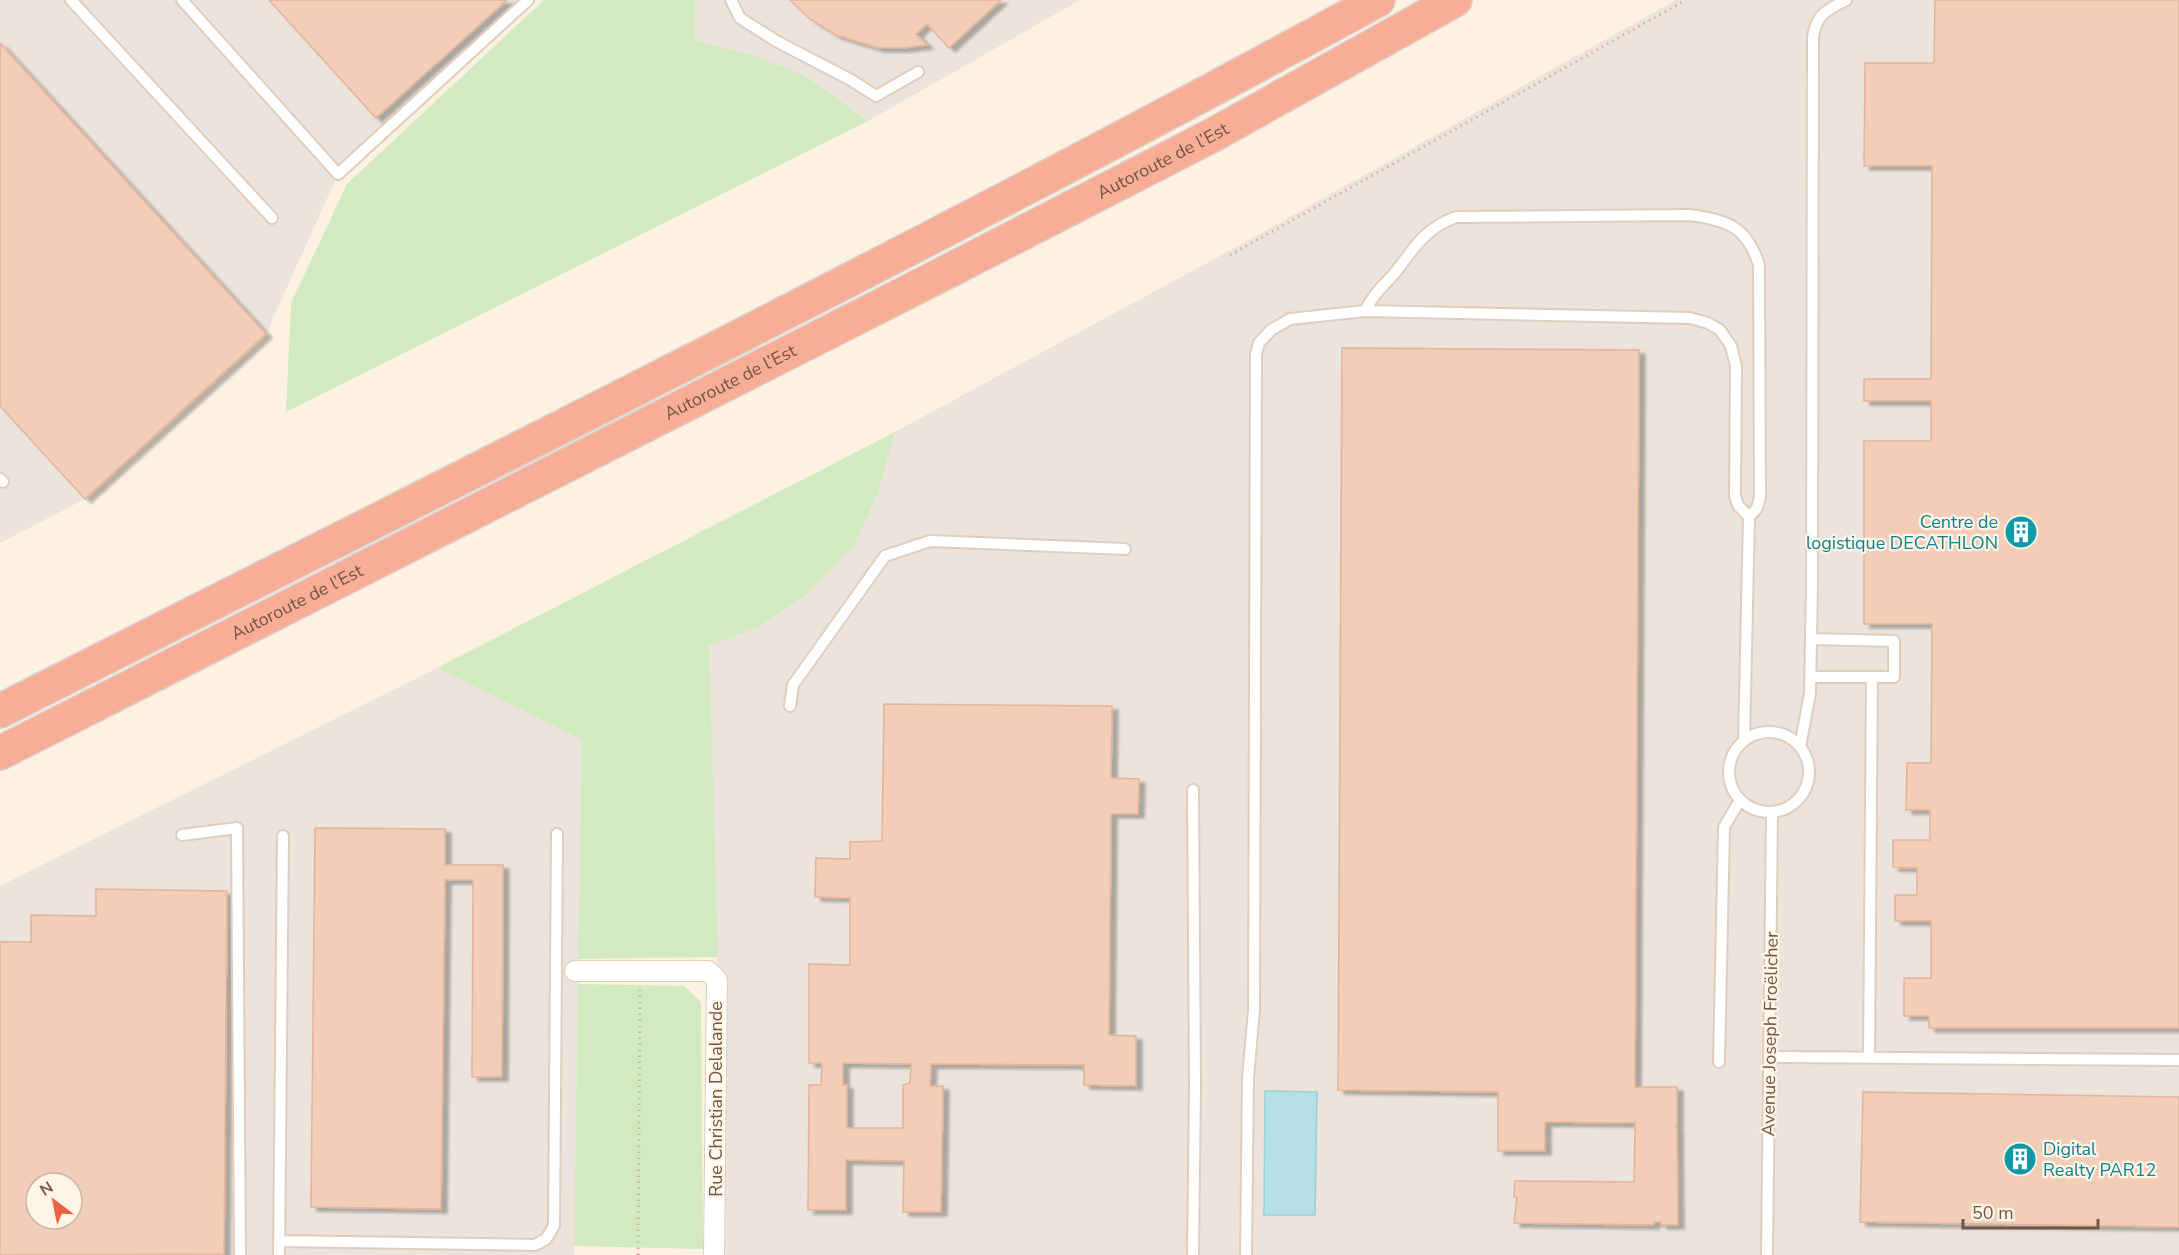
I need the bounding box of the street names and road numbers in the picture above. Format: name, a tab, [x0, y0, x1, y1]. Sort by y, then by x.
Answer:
street label: Autoroute de l’Est	[1093, 116, 1234, 205]
street label: Autoroute de l’Est	[660, 338, 801, 426]
street label: Autoroute de l’Est	[227, 558, 368, 646]
street label: Avenue Joseph Froëlicher	[1756, 931, 1784, 1137]
street label: Rue Christian Delalande	[704, 1001, 728, 1197]

